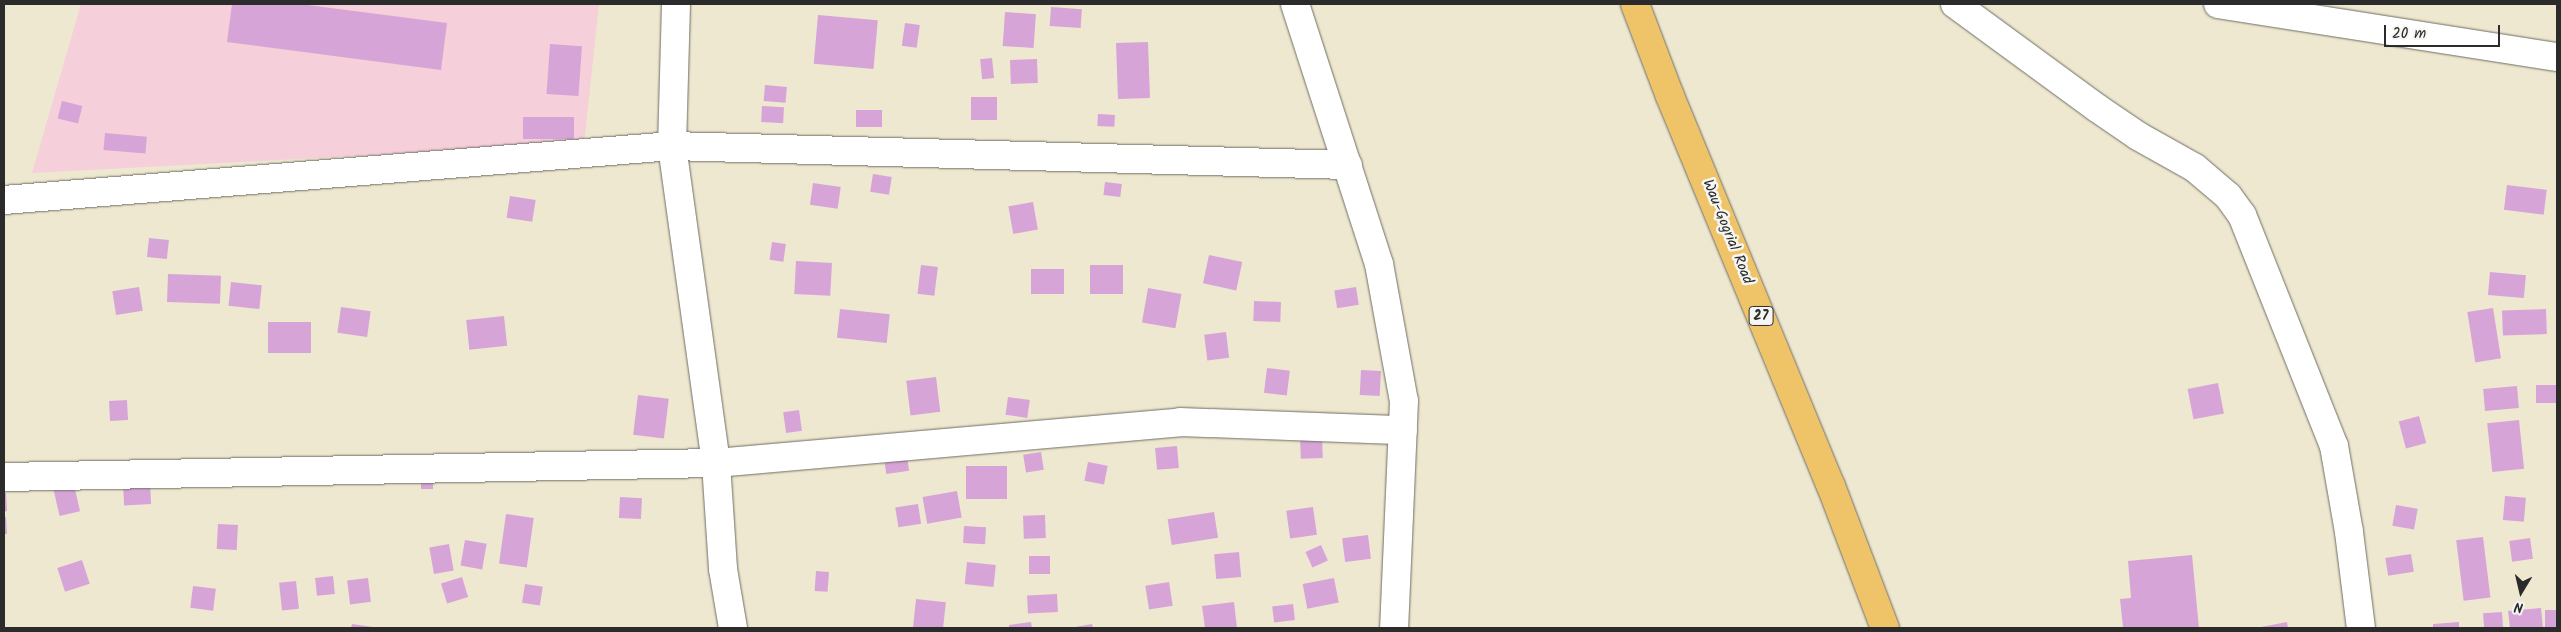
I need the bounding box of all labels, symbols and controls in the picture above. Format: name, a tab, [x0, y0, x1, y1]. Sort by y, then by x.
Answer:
scale bar	[2386, 15, 2502, 47]
text: 20 m	[2392, 22, 2426, 46]
street label: Wau-Gogrial Road	[1698, 177, 1756, 287]
road number: 27	[1748, 304, 1774, 328]
north arrow	[2496, 567, 2546, 617]
text: N	[2513, 595, 2525, 618]

